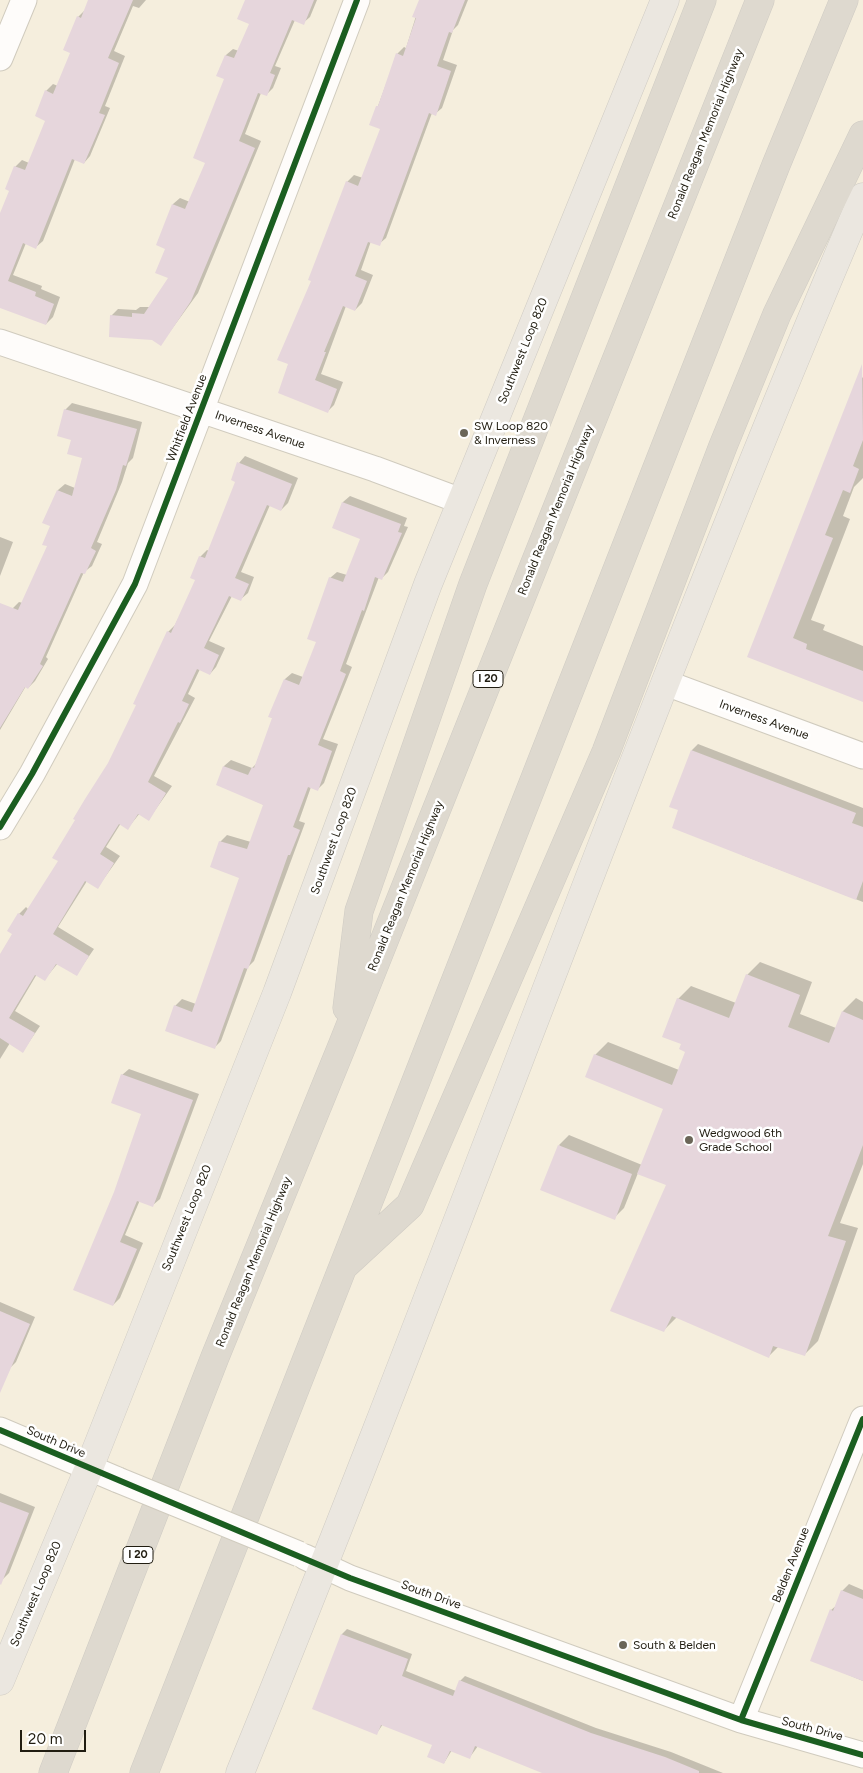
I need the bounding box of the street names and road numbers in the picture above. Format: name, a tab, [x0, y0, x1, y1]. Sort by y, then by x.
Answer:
street label: Ronald Reagan Memorial Highway	[665, 47, 747, 221]
street label: Southwest Loop 820	[495, 296, 551, 406]
street label: Whitfield Avenue	[164, 372, 210, 464]
street label: Inverness Avenue	[213, 408, 307, 452]
street label: Ronald Reagan Memorial Highway	[515, 423, 597, 597]
road number: I 20	[473, 671, 503, 688]
street label: Inverness Avenue	[717, 697, 811, 743]
street label: Southwest Loop 820	[308, 785, 360, 897]
street label: Ronald Reagan Memorial Highway	[365, 799, 447, 973]
street label: Southwest Loop 820	[159, 1163, 215, 1273]
street label: Ronald Reagan Memorial Highway	[213, 1175, 295, 1349]
street label: South Drive	[24, 1423, 88, 1461]
street label: Belden Avenue	[769, 1525, 813, 1605]
street label: Southwest Loop 820	[7, 1539, 65, 1649]
road number: I 20	[123, 1546, 153, 1564]
street label: South Drive	[399, 1577, 463, 1613]
street label: South Drive	[780, 1714, 844, 1744]

